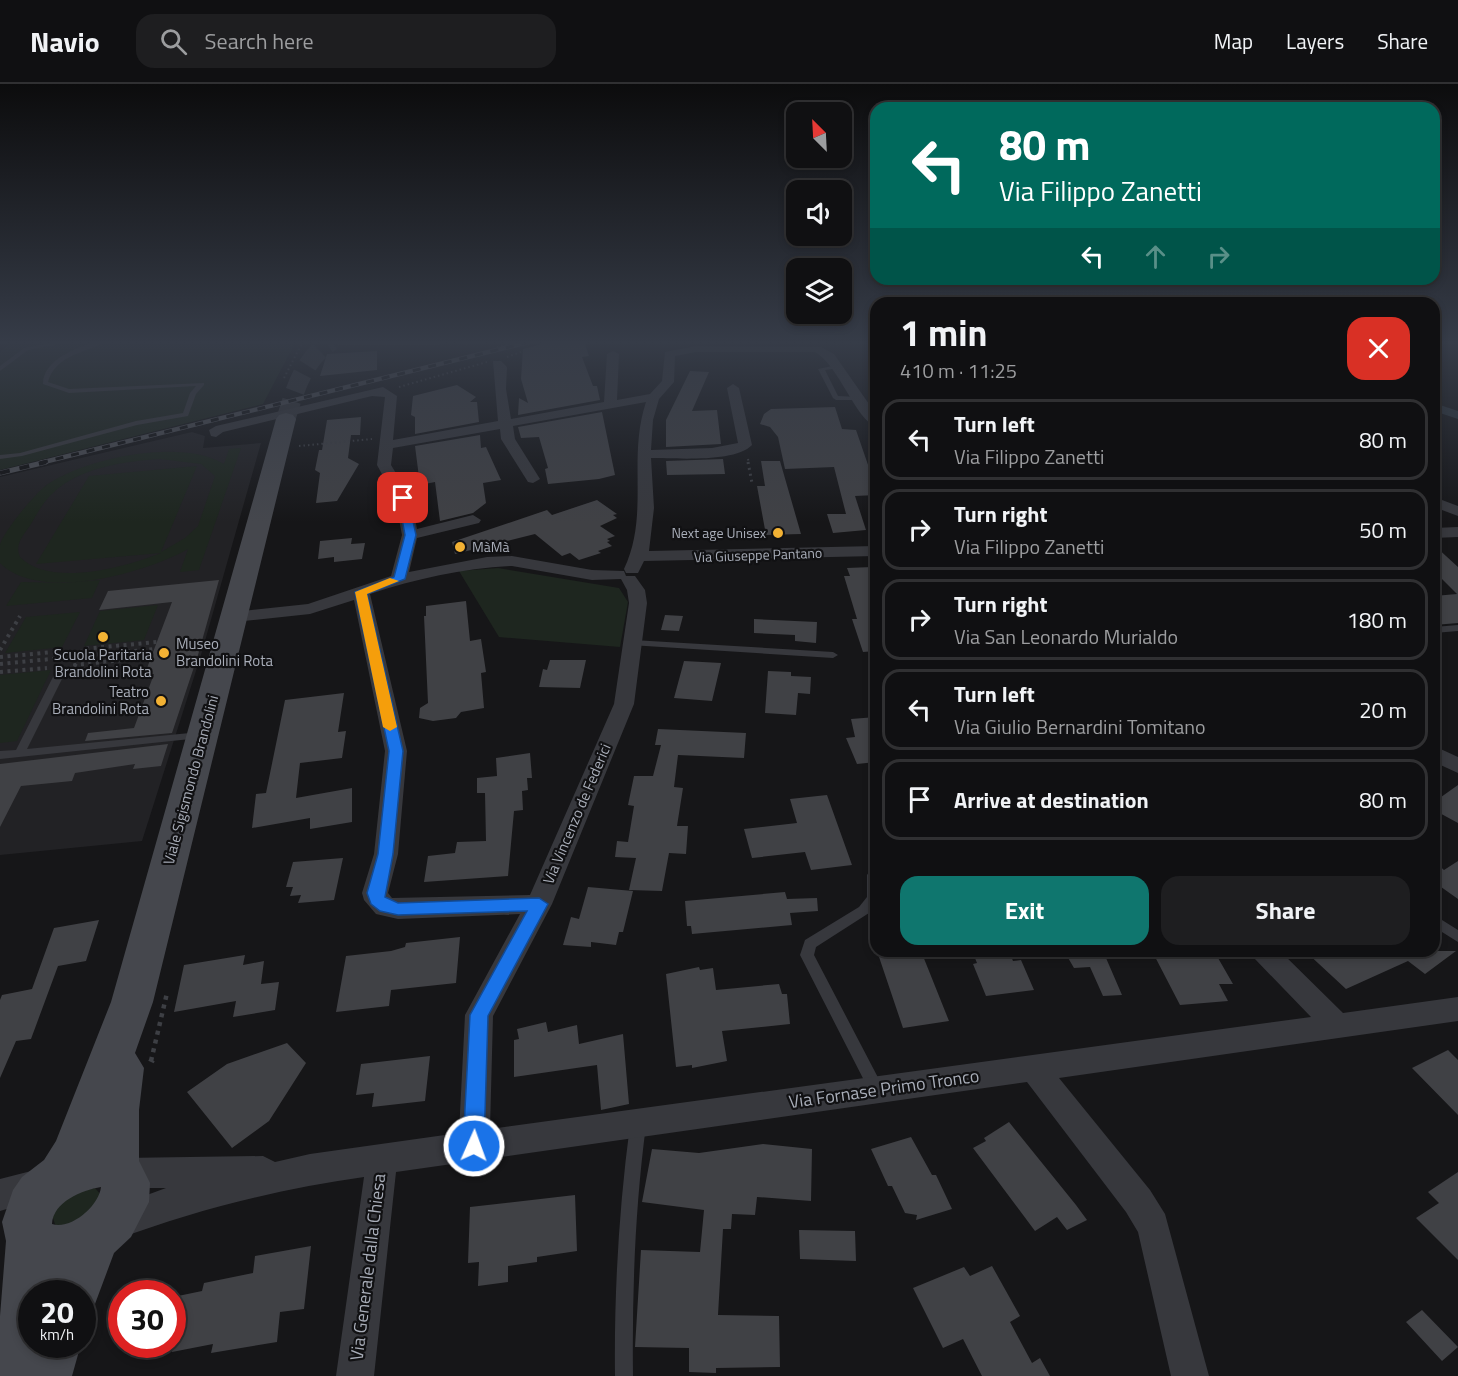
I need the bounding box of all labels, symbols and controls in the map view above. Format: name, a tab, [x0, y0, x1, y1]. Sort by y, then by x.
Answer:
search box	[136, 14, 556, 68]
text: Navio	[30, 20, 100, 63]
text: Search here	[205, 24, 314, 58]
icon: search	[157, 25, 190, 58]
text: Map	[1214, 25, 1253, 57]
text: Layers	[1286, 25, 1344, 57]
text: Share	[1377, 25, 1428, 57]
north arrow	[786, 102, 852, 168]
map controls	[786, 102, 852, 324]
text: 80 m	[999, 112, 1091, 176]
icon: left	[900, 126, 978, 204]
text: Via Filippo Zanetti	[999, 170, 1202, 211]
button: sound	[786, 180, 852, 246]
icon: left	[1076, 240, 1109, 273]
icon: ahead	[1139, 240, 1172, 273]
icon: right	[1202, 240, 1235, 273]
button: layers	[786, 258, 852, 324]
text: 1 min	[900, 305, 987, 360]
button: close	[1347, 317, 1410, 380]
text: 410 m · 11:25	[900, 355, 1017, 386]
text: Turn left	[954, 407, 1035, 441]
icon: left	[903, 423, 936, 456]
text: 80 m	[1359, 423, 1407, 457]
text: Via Filippo Zanetti	[954, 441, 1104, 472]
pin	[377, 472, 428, 523]
icon: arrive	[386, 481, 419, 514]
text: Turn right	[954, 497, 1048, 531]
icon: right	[903, 513, 936, 546]
text: 50 m	[1359, 513, 1407, 547]
place label: Next age Unisex	[671, 522, 767, 543]
marker: Next age Unisex	[771, 526, 785, 540]
text: Via Filippo Zanetti	[954, 531, 1104, 562]
place label: MàMà	[472, 536, 510, 557]
marker: MàMà	[453, 540, 467, 554]
street label: Via Giuseppe Pantano	[693, 542, 823, 567]
text: Turn right	[954, 587, 1048, 621]
icon: right	[903, 603, 936, 636]
text: 180 m	[1347, 603, 1407, 637]
text: Via San Leonardo Murialdo	[954, 621, 1178, 652]
marker: Scuola Paritaria Brandolini Rota	[96, 630, 110, 644]
place label: Museo Brandolini Rota	[176, 632, 273, 672]
place label: Scuola Paritaria Brandolini Rota	[54, 643, 153, 683]
marker: Museo Brandolini Rota	[157, 646, 171, 660]
text: Turn left	[954, 677, 1035, 711]
place label: Teatro Brandolini Rota	[52, 680, 149, 720]
street label: Viale Sigismondo Brandolini	[157, 692, 224, 867]
icon: left	[903, 693, 936, 726]
text: 20 m	[1359, 693, 1407, 727]
marker: Teatro Brandolini Rota	[154, 694, 168, 708]
text: Via Giulio Bernardini Tomitano	[954, 711, 1206, 742]
street label: Via Vincenzo de Federici	[536, 740, 617, 888]
icon: arrive	[903, 783, 936, 816]
text: Arrive at destination	[954, 783, 1149, 817]
text: 80 m	[1359, 783, 1407, 817]
button: Exit	[900, 876, 1149, 945]
button: Share	[1161, 876, 1410, 945]
street label: Via Fornase Primo Tronco	[787, 1062, 981, 1115]
position arrow	[442, 1114, 506, 1178]
street label: Via Generale dalla Chiesa	[343, 1172, 392, 1362]
speed limit sign: 30	[108, 1280, 186, 1358]
text: 20	[40, 1289, 74, 1335]
text: km/h	[40, 1323, 74, 1346]

